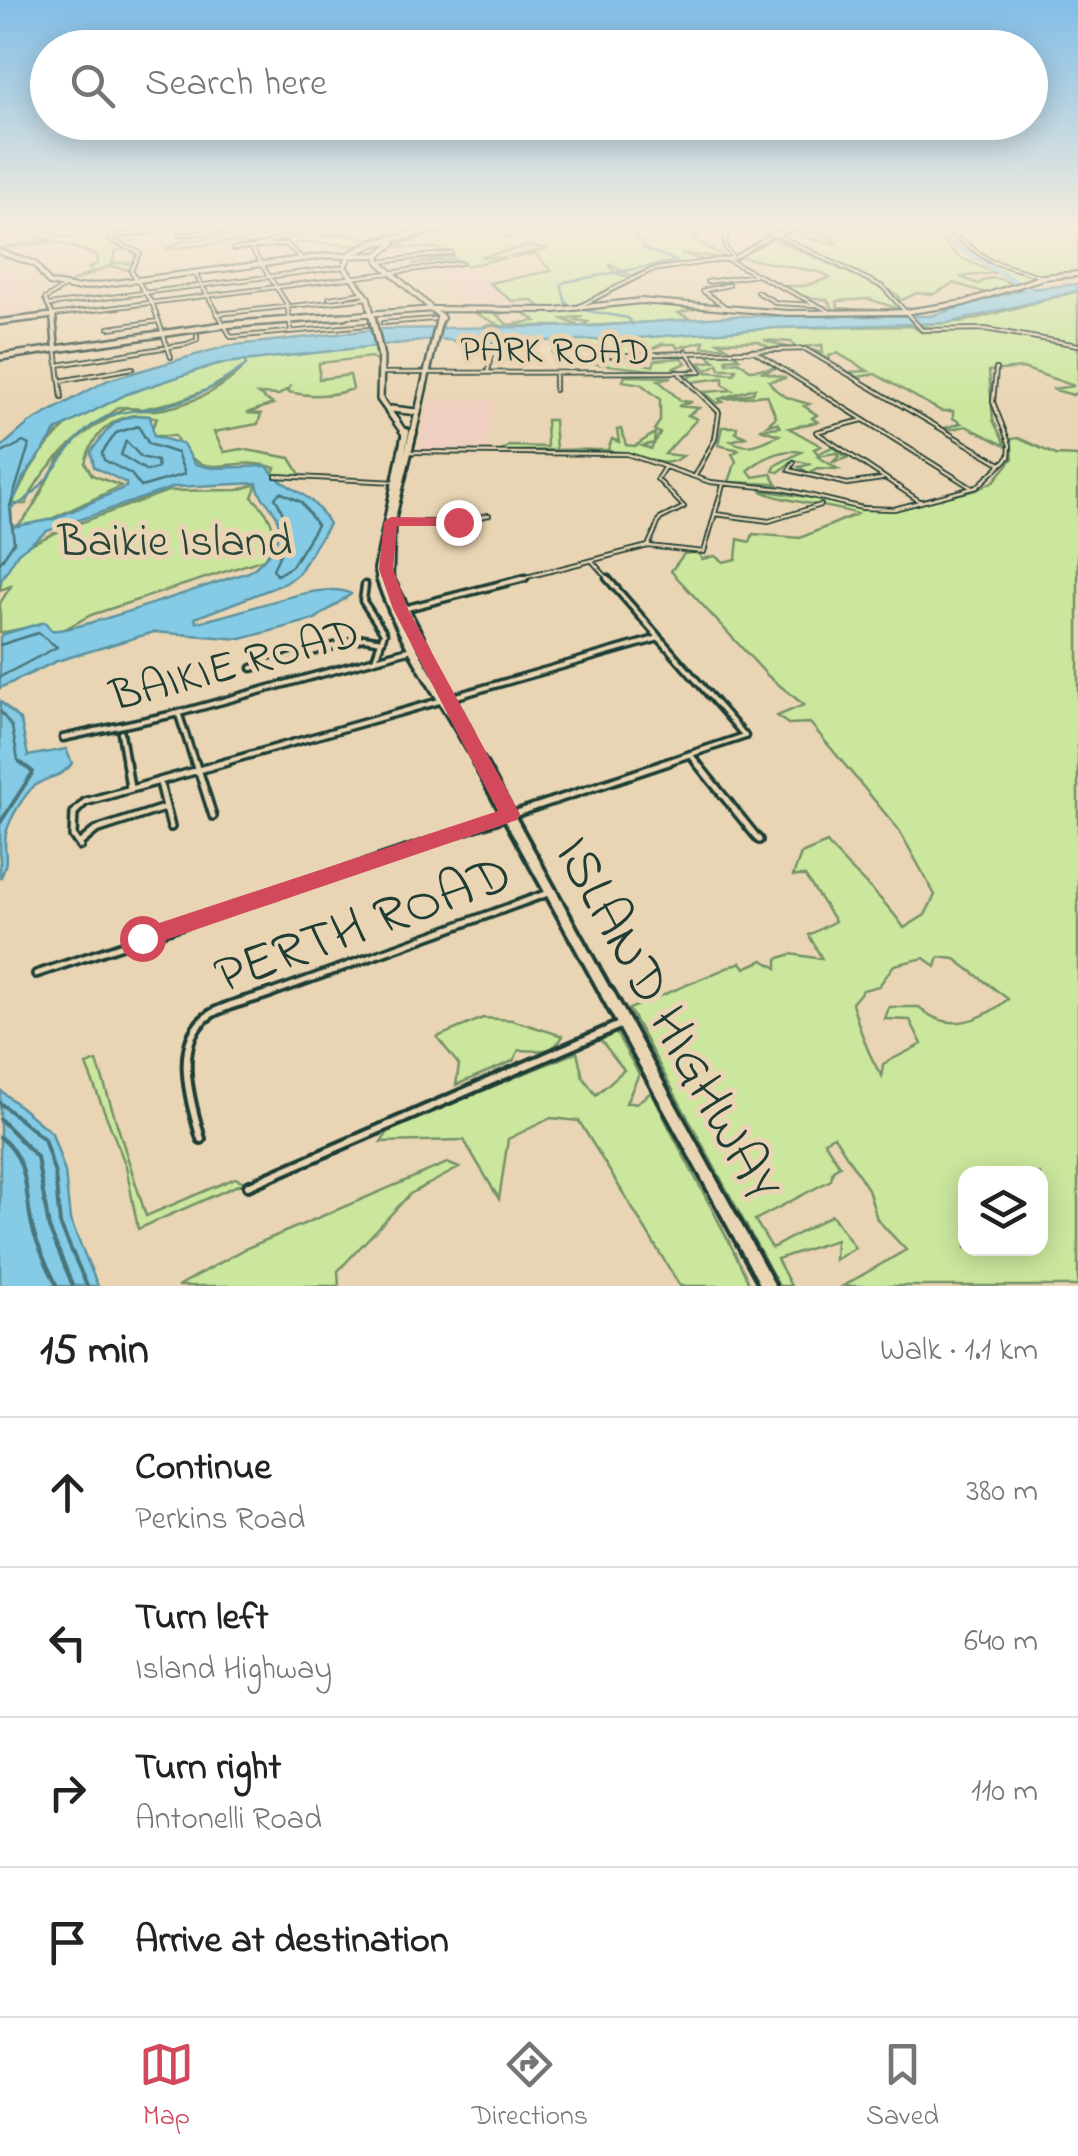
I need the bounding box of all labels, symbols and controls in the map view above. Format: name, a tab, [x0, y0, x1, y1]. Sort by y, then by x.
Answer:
search box	[30, 30, 1048, 140]
text: Search here	[145, 57, 327, 113]
icon: search	[65, 58, 120, 113]
street label: PARK ROAD	[460, 323, 650, 383]
route end	[436, 500, 482, 546]
park label: Baikie Island	[57, 511, 292, 577]
street label: BAIKIE ROAD	[103, 602, 367, 732]
street label: ISLAND HIGHWAY	[531, 824, 798, 1218]
street label: PERTH ROAD	[204, 837, 524, 1018]
route start	[120, 916, 166, 962]
map controls	[958, 1166, 1048, 1256]
button: layers	[958, 1166, 1048, 1256]
text: 15 min	[40, 1321, 149, 1382]
text: Walk · 1.1 km	[880, 1328, 1038, 1375]
text: Continue	[135, 1441, 271, 1497]
icon: ahead	[40, 1465, 95, 1520]
text: 380 m	[966, 1469, 1038, 1516]
text: Perkins Road	[135, 1497, 305, 1544]
text: Turn left	[135, 1591, 268, 1647]
icon: left	[40, 1615, 95, 1670]
text: 640 m	[964, 1619, 1038, 1666]
text: Island Highway	[135, 1647, 332, 1694]
text: Turn right	[135, 1741, 281, 1797]
icon: right	[40, 1765, 95, 1820]
text: 110 m	[971, 1769, 1038, 1816]
text: Antonelli Road	[135, 1797, 322, 1844]
text: Arrive at destination	[135, 1914, 449, 1970]
icon: arrive	[40, 1915, 95, 1970]
tab: Map	[139, 2037, 194, 2138]
tab: Directions	[472, 2037, 588, 2138]
tab: Saved	[866, 2037, 939, 2138]

